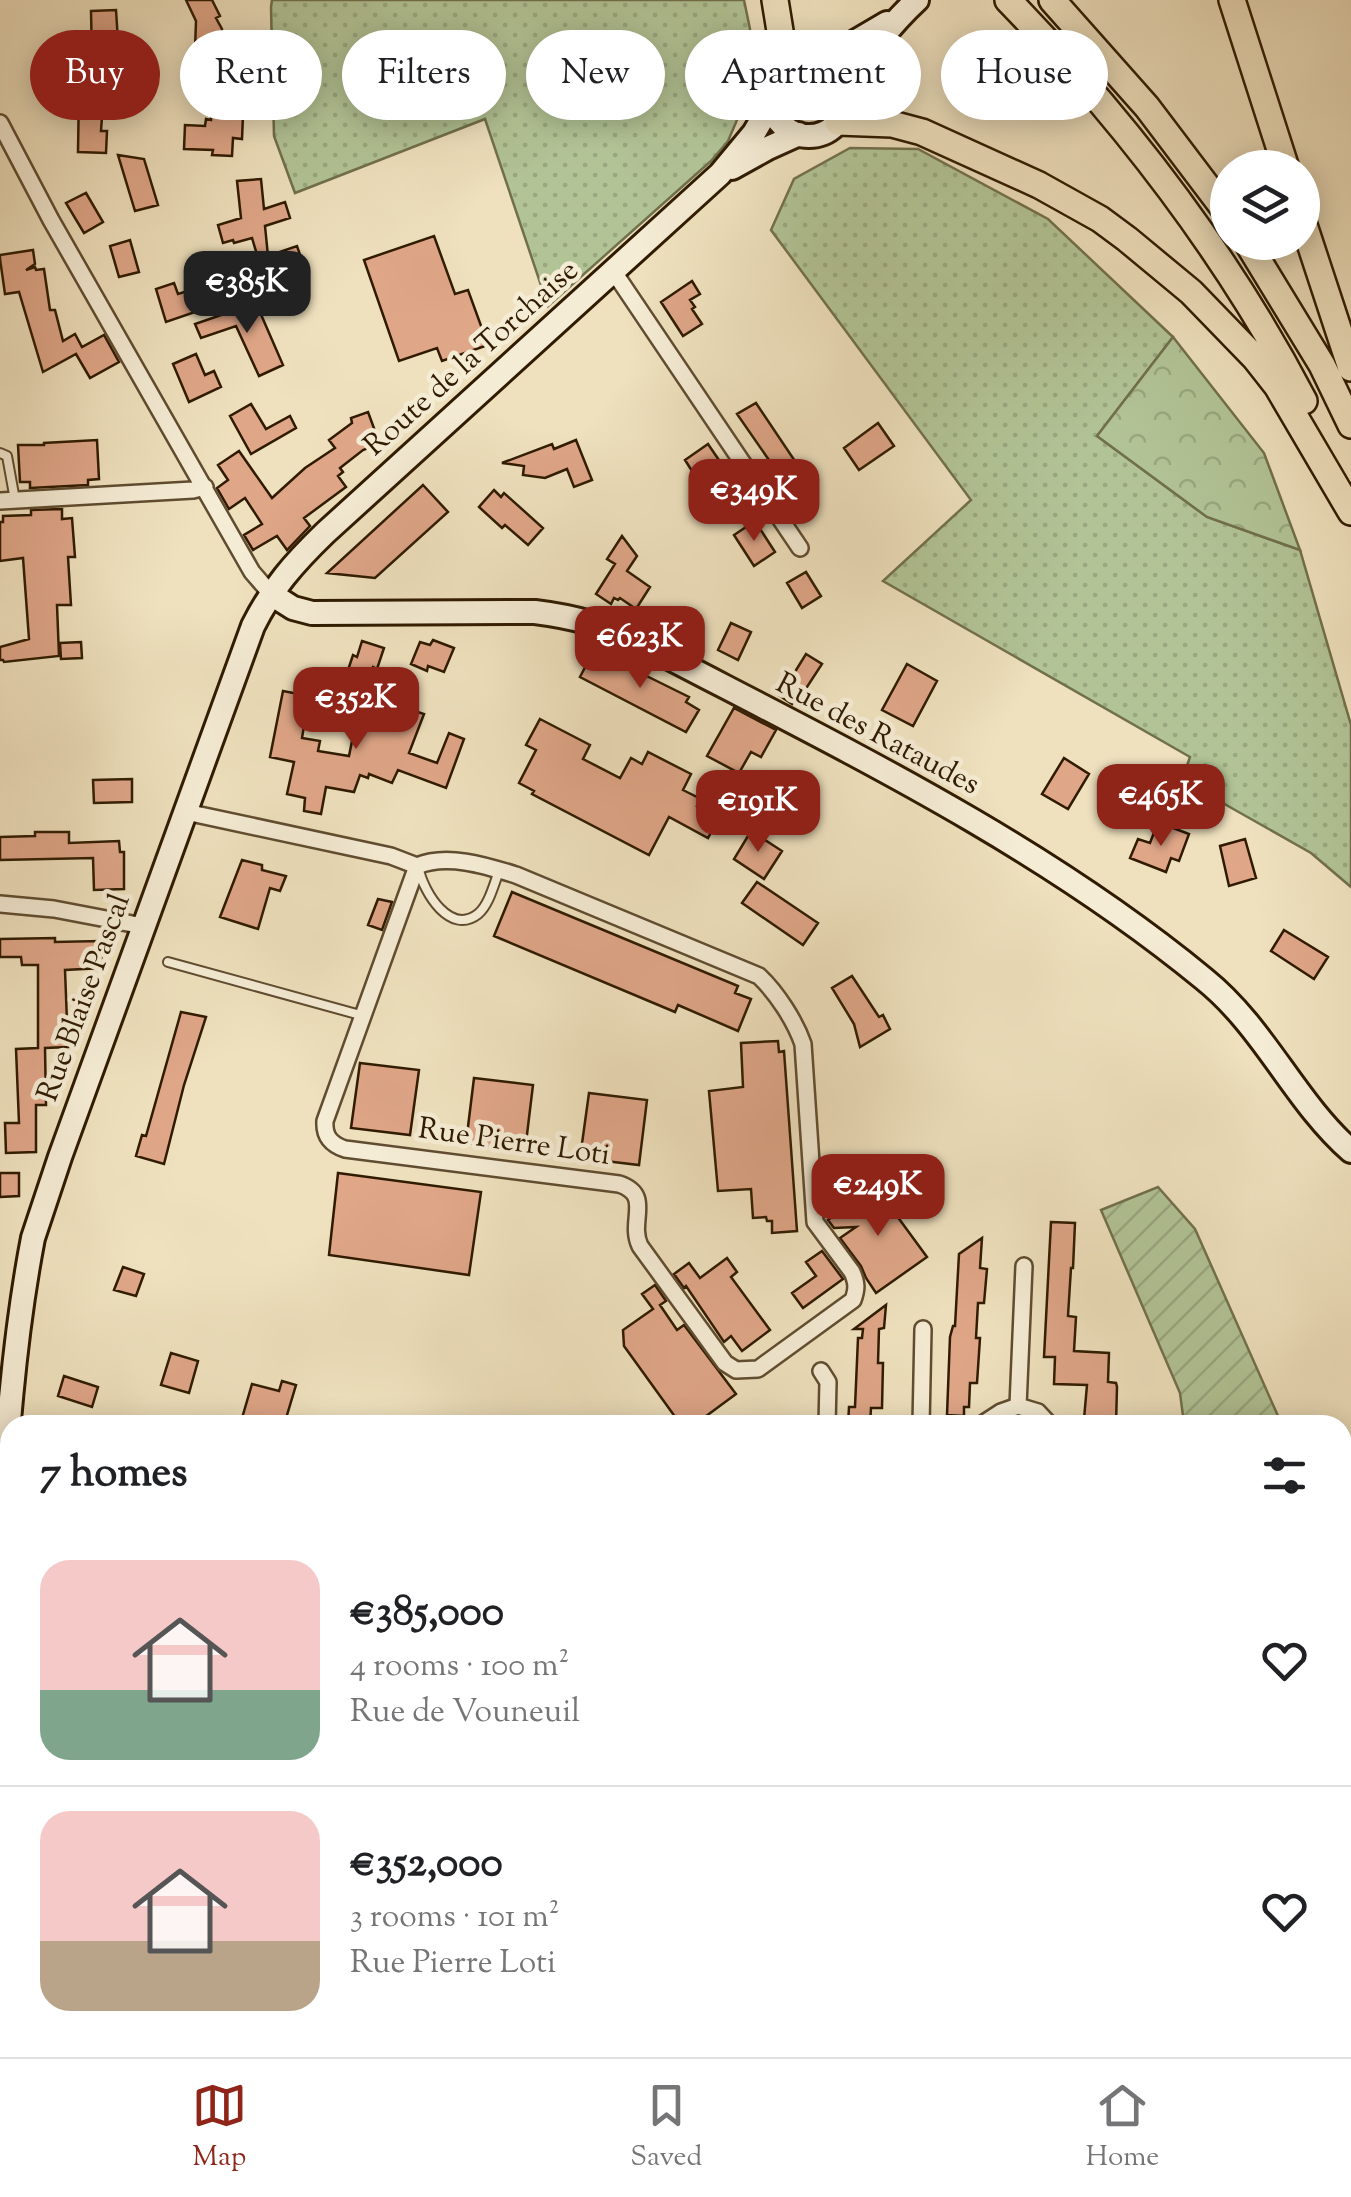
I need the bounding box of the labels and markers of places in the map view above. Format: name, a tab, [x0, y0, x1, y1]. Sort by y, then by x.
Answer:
pin: €385K	[177, 251, 317, 336]
pin: €349K	[684, 459, 824, 544]
pin: €623K	[570, 606, 710, 691]
pin: €352K	[286, 667, 426, 752]
pin: €465K	[1091, 764, 1231, 849]
pin: €191K	[688, 770, 828, 855]
pin: €249K	[808, 1154, 948, 1239]

